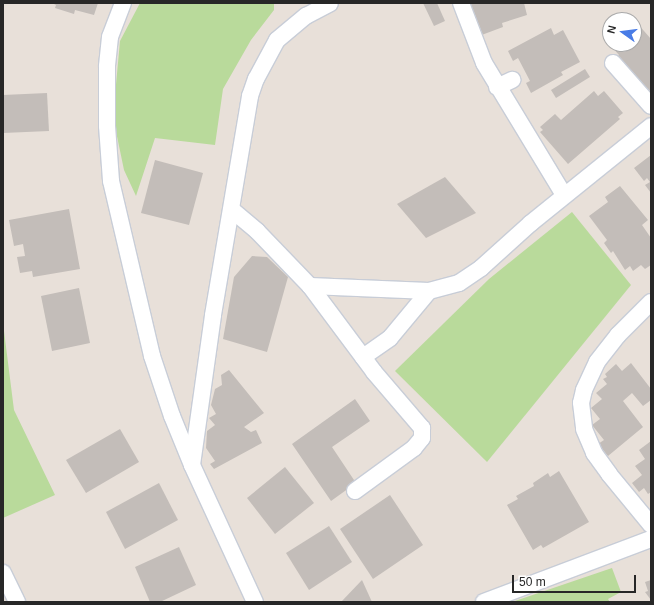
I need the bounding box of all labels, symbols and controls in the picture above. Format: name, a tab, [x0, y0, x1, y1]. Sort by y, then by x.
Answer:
north arrow	[602, 12, 642, 52]
text: N	[605, 24, 618, 35]
scale bar	[514, 567, 638, 593]
text: 50 m	[519, 575, 546, 589]

